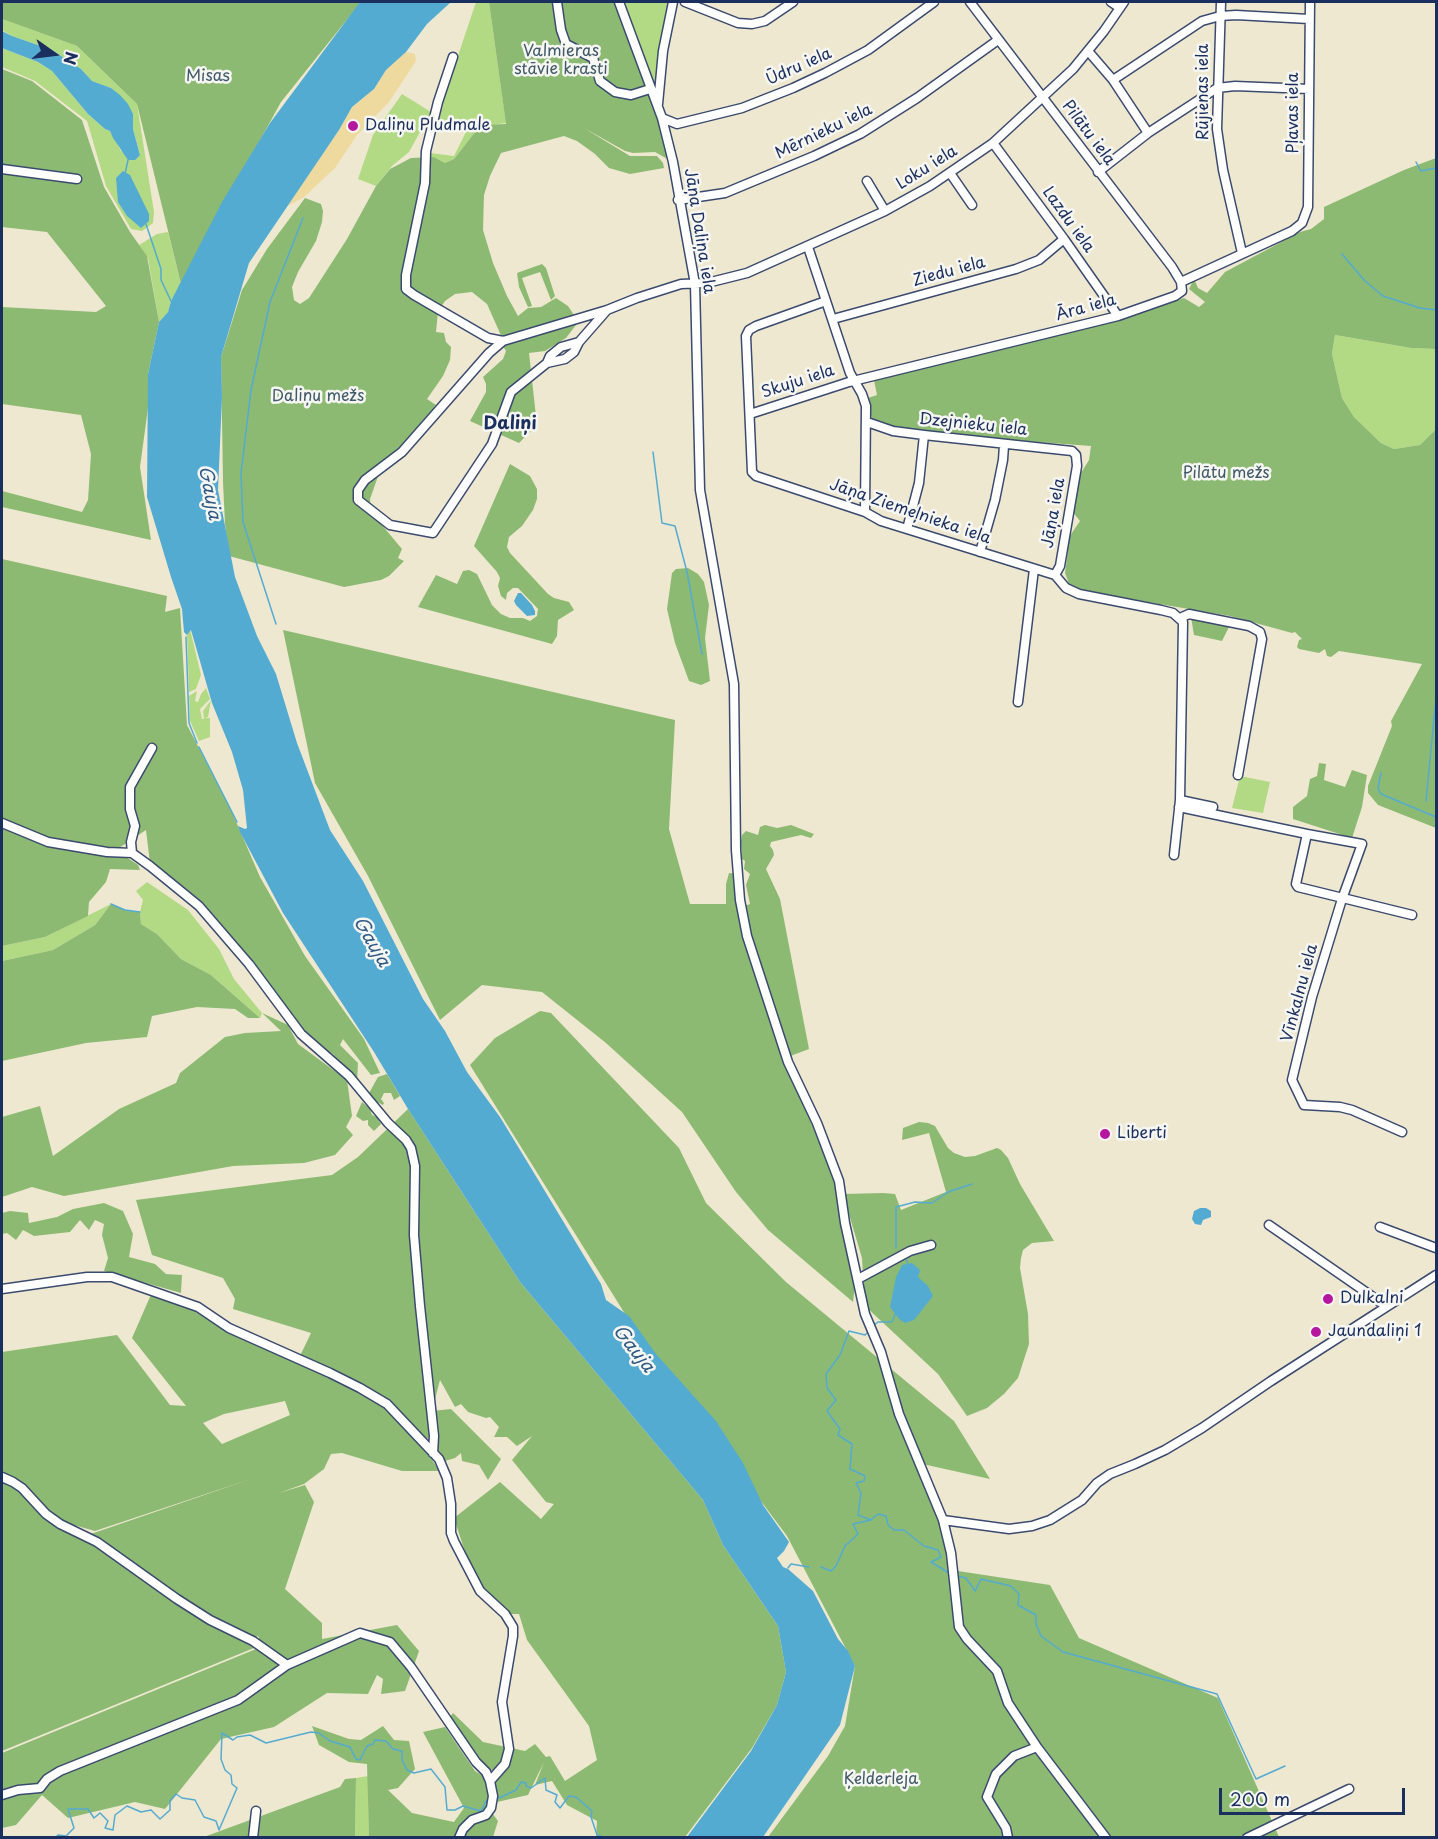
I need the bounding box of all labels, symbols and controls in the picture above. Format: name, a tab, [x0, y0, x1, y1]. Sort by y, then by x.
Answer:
north arrow	[24, 24, 84, 84]
park label: Valmieras stāvie krasti	[514, 42, 608, 80]
street label: Ūdru iela	[763, 44, 835, 90]
street label: Rūjienas iela	[1194, 44, 1214, 140]
text: N	[58, 49, 85, 67]
park label: Misas	[186, 67, 230, 87]
street label: Pļavas iela	[1284, 73, 1304, 153]
street label: Pilātu iela	[1057, 97, 1119, 169]
street label: Mērnieku iela	[772, 100, 876, 164]
place label: Daliņu Pludmale	[365, 116, 491, 136]
marker: Daliņu Pludmale	[346, 119, 360, 133]
street label: Loku iela	[893, 142, 961, 194]
street label: Jāņa Daliņa iela	[680, 167, 718, 295]
street label: Lazdu iela	[1038, 183, 1098, 257]
street label: Ziedu iela	[911, 253, 987, 291]
street label: Āra iela	[1054, 291, 1118, 325]
street label: Skuju iela	[759, 361, 837, 403]
park label: Daliņu mežs	[272, 387, 364, 407]
street label: Dzejnieku iela	[918, 410, 1028, 440]
district label: Daliņi	[483, 413, 537, 435]
water label: Gauja	[193, 464, 225, 522]
park label: Pilātu mežs	[1182, 464, 1270, 484]
street label: Jāņa Ziemeļnieka iela	[827, 475, 993, 549]
street label: Jāņa iela	[1038, 476, 1070, 550]
water label: Gauja	[348, 913, 394, 971]
street label: Vīnkalnu iela	[1278, 942, 1322, 1044]
place label: Liberti	[1117, 1124, 1167, 1144]
marker: Liberti	[1098, 1127, 1112, 1141]
place label: Dulkalni	[1340, 1289, 1404, 1309]
marker: Dulkalni	[1321, 1292, 1335, 1306]
water label: Gauja	[608, 1321, 658, 1377]
place label: Jaundaliņi 1	[1328, 1322, 1422, 1342]
marker: Jaundaliņi 1	[1309, 1325, 1323, 1339]
park label: Ķelderleja	[844, 1770, 918, 1790]
scale bar	[1222, 1776, 1408, 1814]
text: 200 m	[1230, 1785, 1290, 1812]

